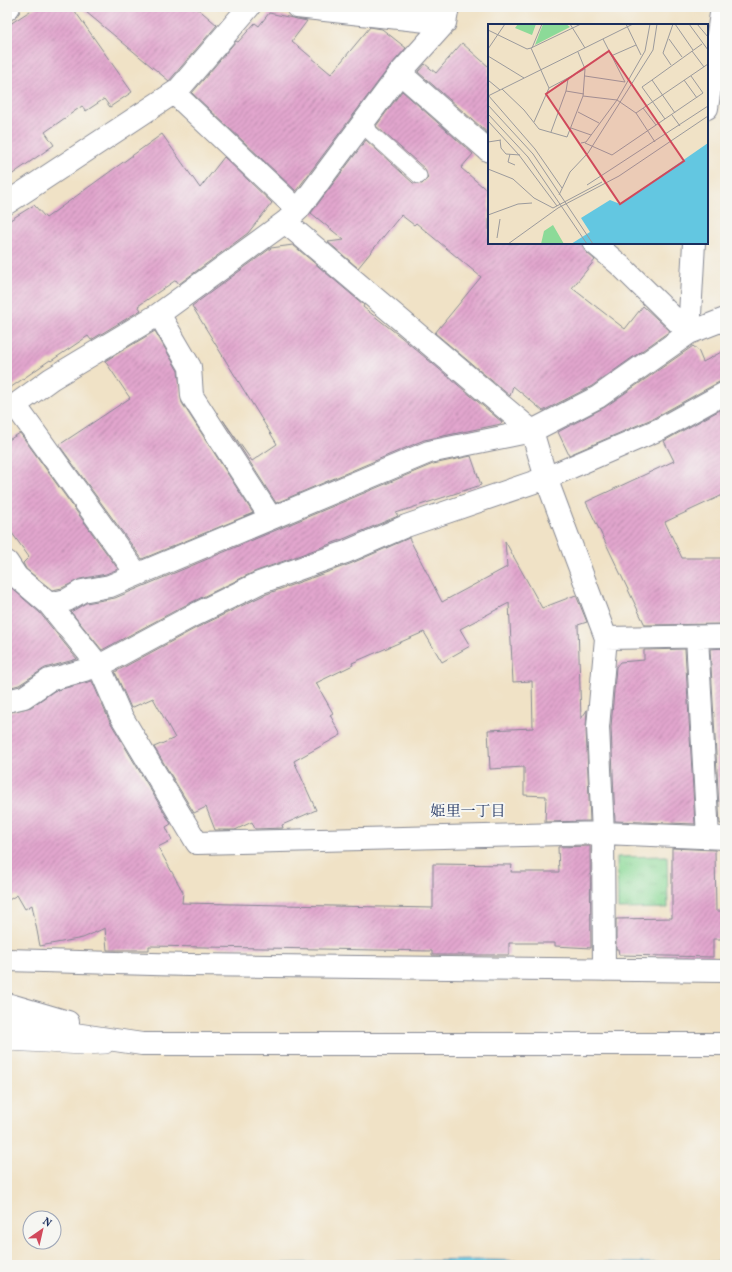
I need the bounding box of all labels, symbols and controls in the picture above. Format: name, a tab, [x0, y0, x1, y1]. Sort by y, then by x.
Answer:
inset map	[488, 24, 708, 244]
district label: 姫里一丁目	[430, 802, 506, 823]
north arrow	[22, 1210, 62, 1250]
text: N	[39, 1214, 54, 1231]

